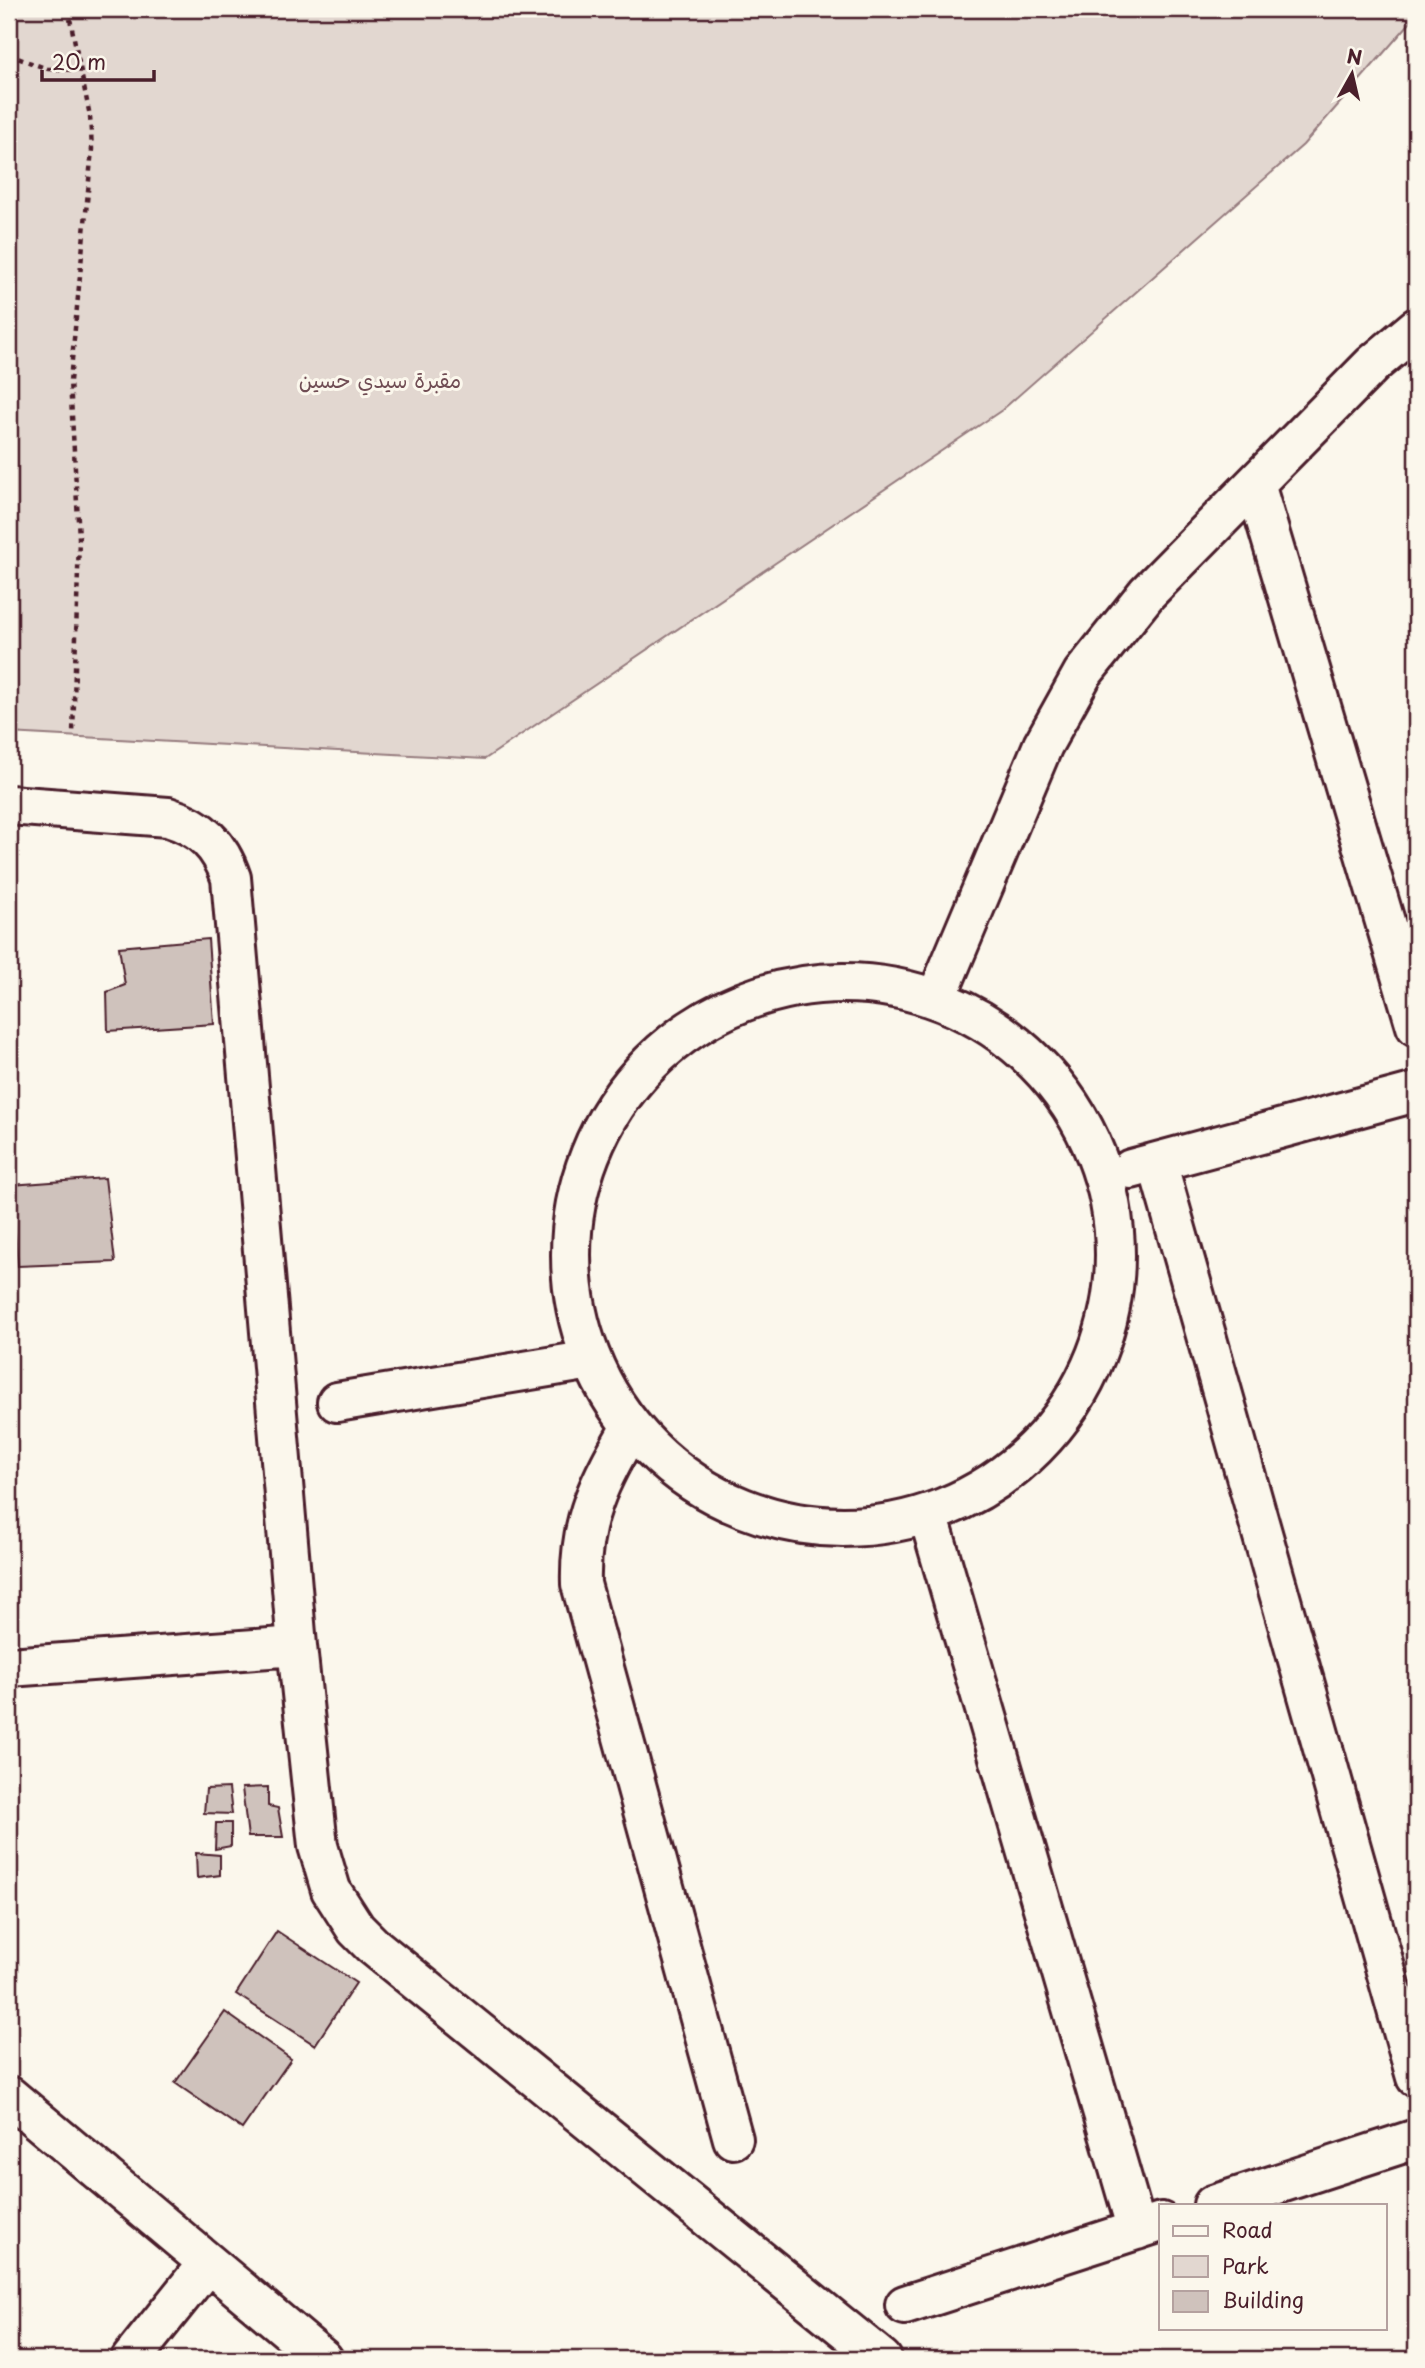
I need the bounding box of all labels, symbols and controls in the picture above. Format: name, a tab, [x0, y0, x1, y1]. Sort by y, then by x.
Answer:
scale bar	[42, 38, 154, 82]
north arrow	[1316, 38, 1386, 108]
text: N	[1345, 41, 1364, 71]
text: 20 m	[52, 45, 106, 77]
park label: مقبرة سيدي حسين	[299, 363, 461, 396]
legend	[1159, 2204, 1386, 2330]
text: Road	[1222, 2213, 1273, 2245]
text: Park	[1222, 2249, 1269, 2281]
text: Building	[1222, 2283, 1304, 2315]

